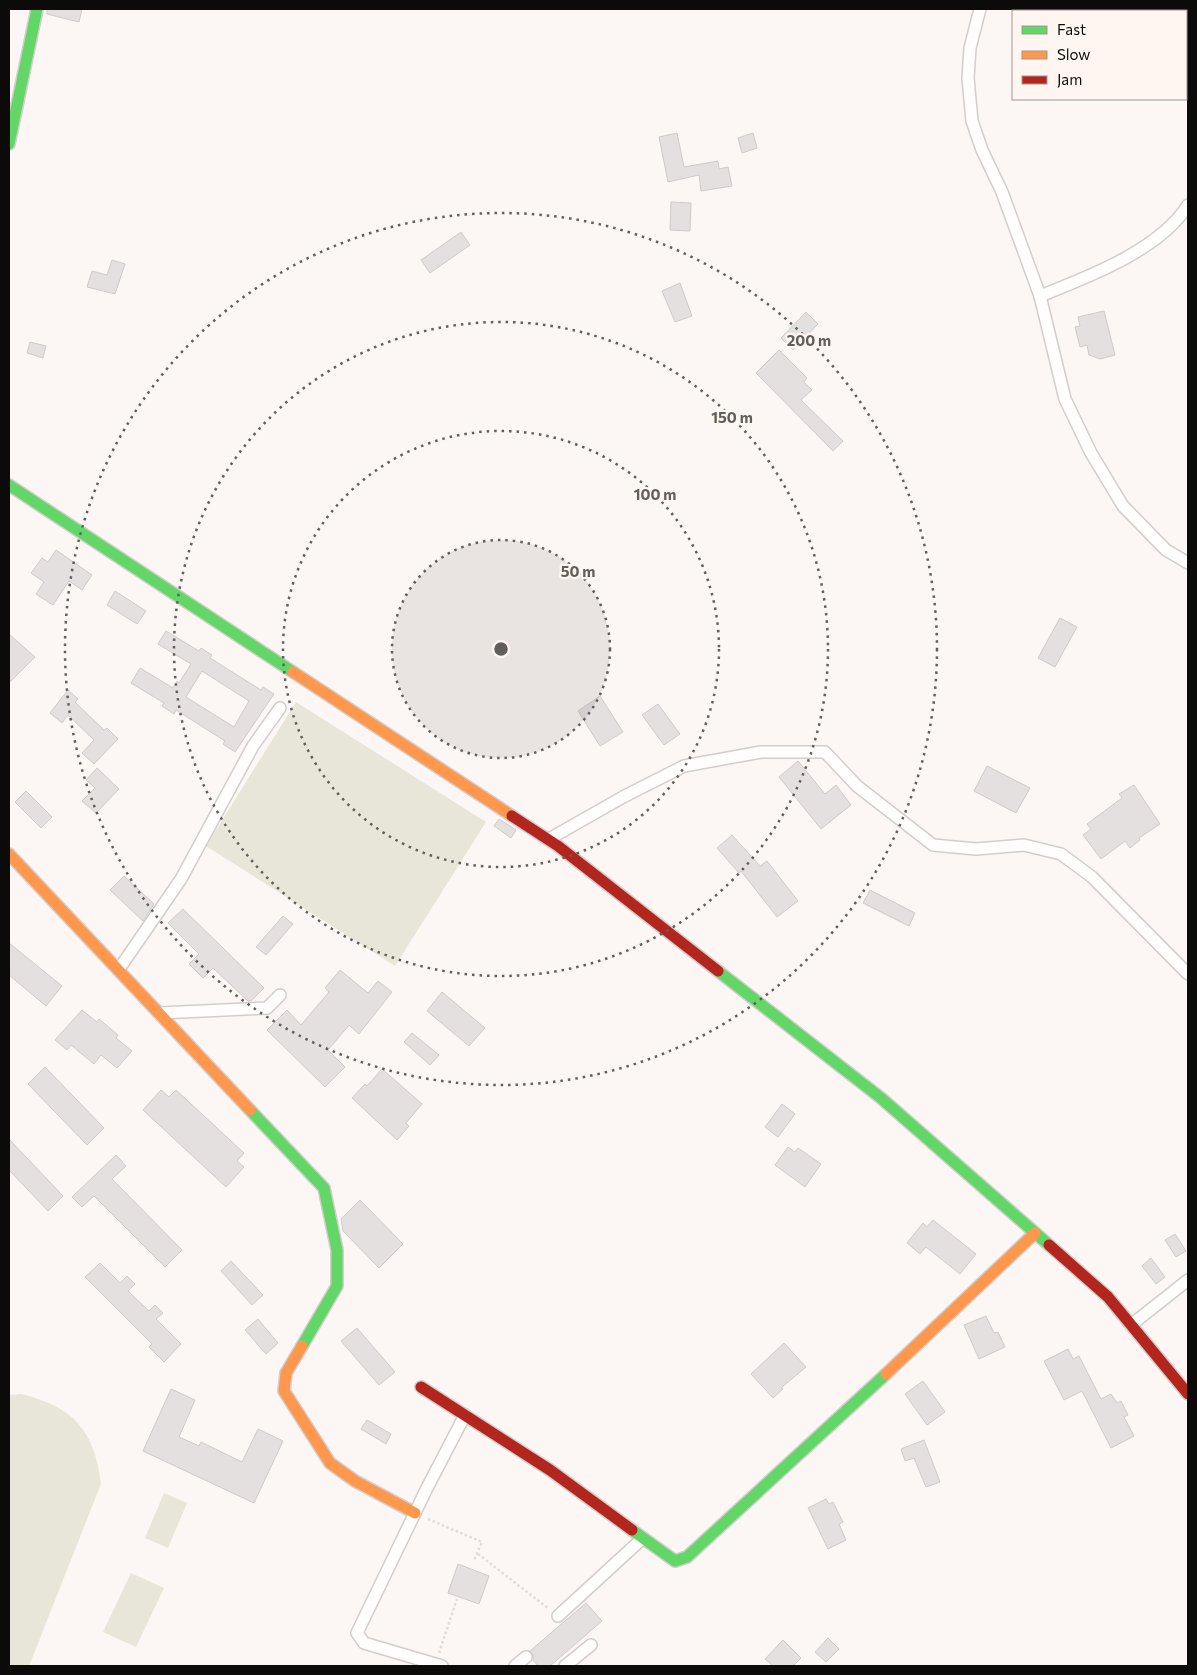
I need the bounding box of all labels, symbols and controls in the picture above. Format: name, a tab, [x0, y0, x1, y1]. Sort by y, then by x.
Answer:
legend	[1012, 10, 1187, 100]
text: Fast	[1057, 20, 1086, 38]
text: Slow	[1057, 45, 1090, 63]
text: Jam	[1057, 70, 1082, 88]
text: 200 m	[787, 331, 831, 349]
text: 150 m	[711, 408, 753, 426]
text: 100 m	[634, 485, 676, 503]
text: 50 m	[561, 562, 595, 580]
centre of rings	[492, 640, 510, 658]

